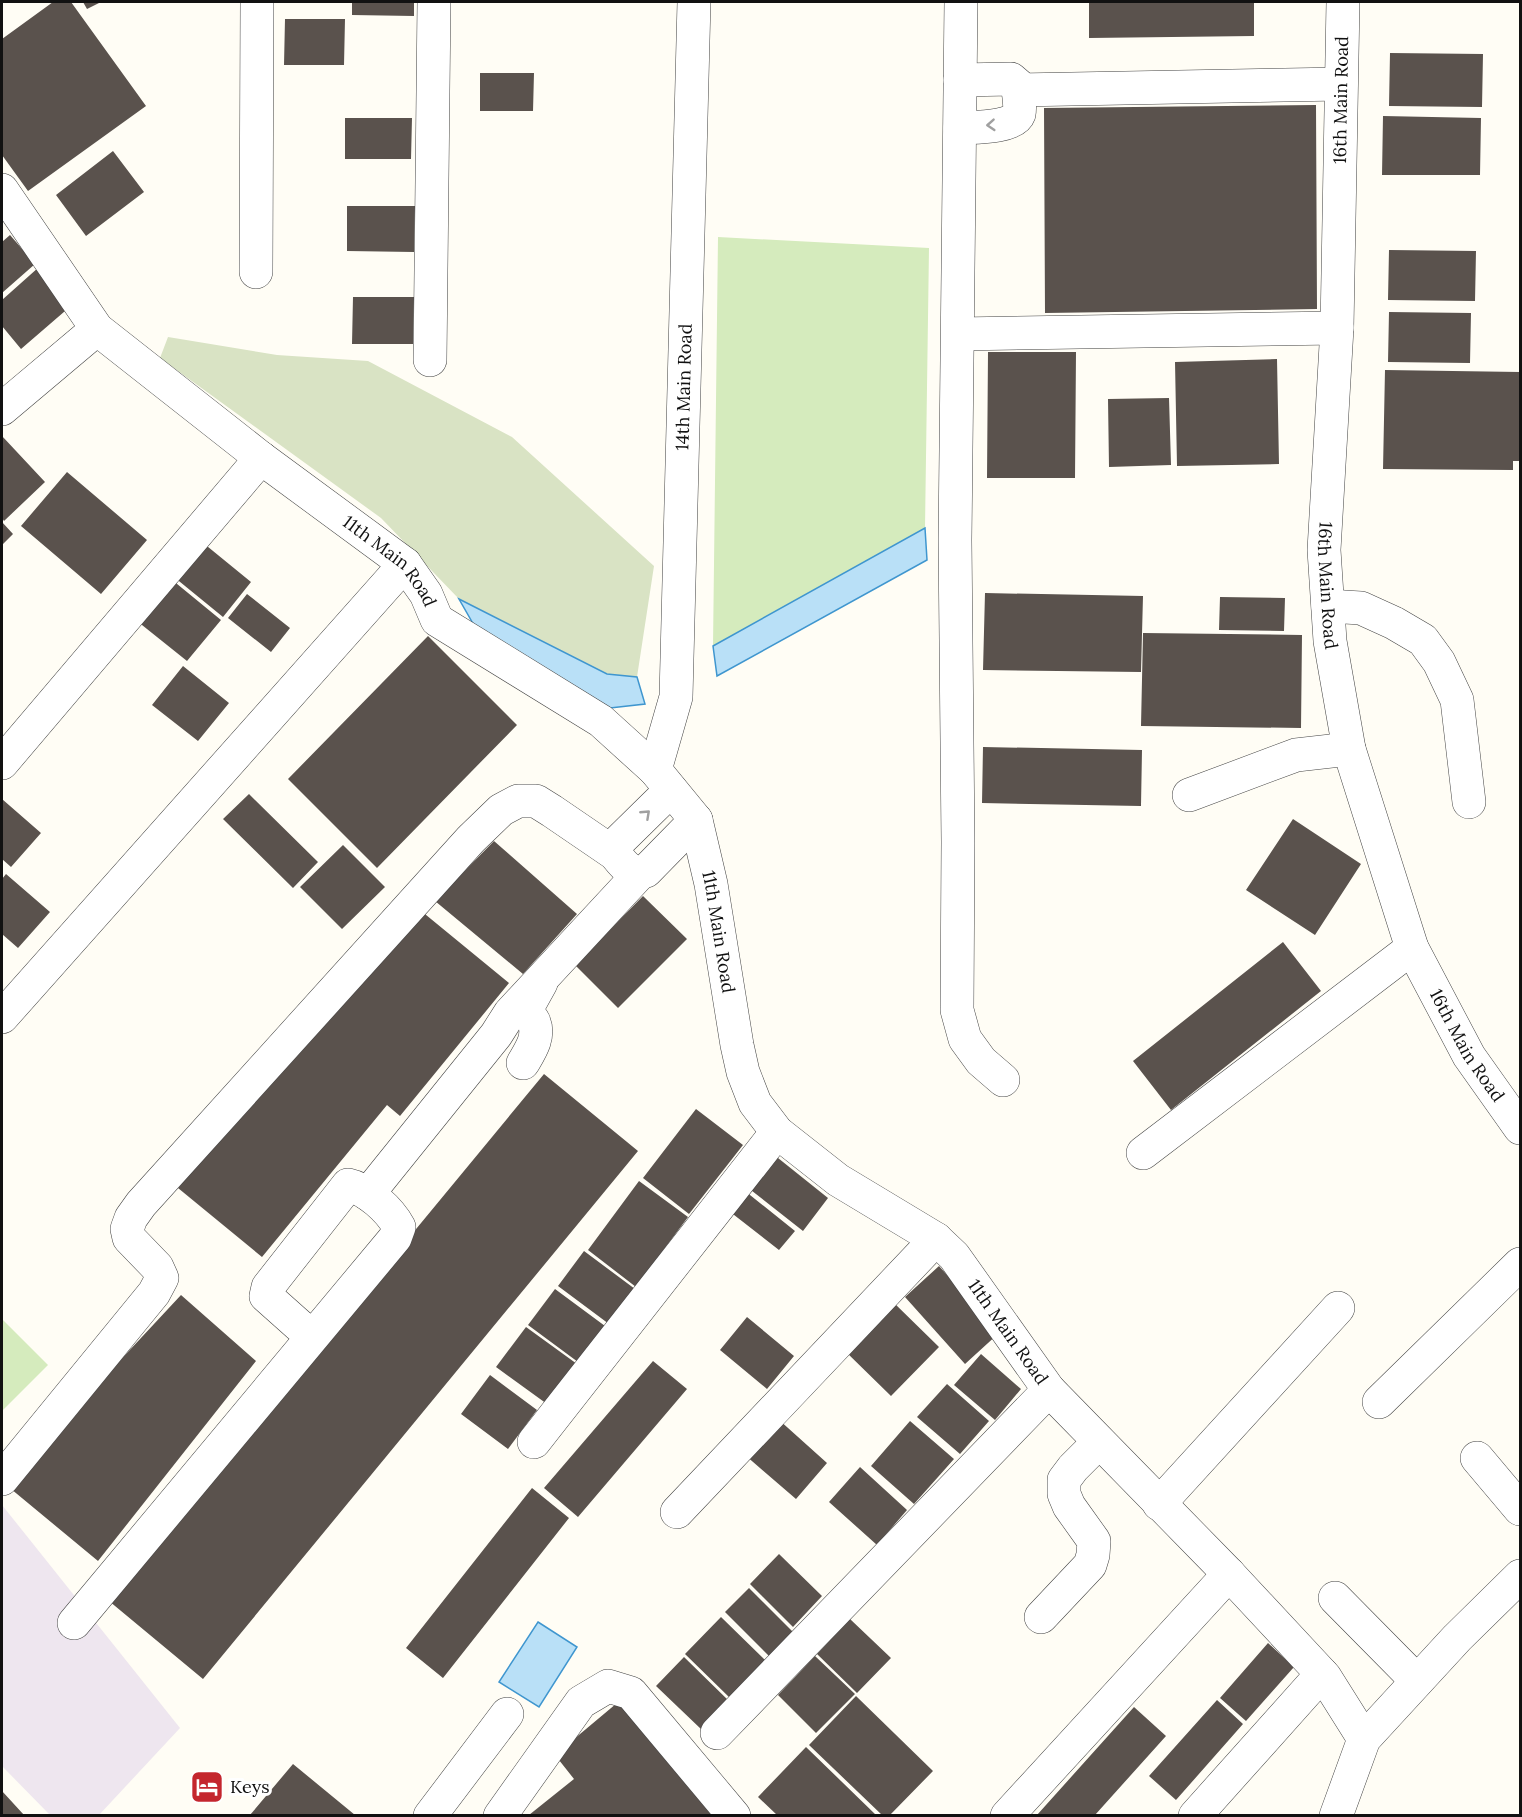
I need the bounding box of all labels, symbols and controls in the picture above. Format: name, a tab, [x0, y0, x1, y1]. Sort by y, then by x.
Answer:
street label: 16th Main Road	[1328, 36, 1353, 164]
one-way arrow	[987, 119, 996, 132]
street label: 14th Main Road	[670, 323, 697, 451]
street label: 11th Main Road	[338, 510, 442, 610]
street label: 16th Main Road	[1313, 521, 1343, 651]
one-way arrow	[638, 811, 649, 822]
street label: 11th Main Road	[697, 868, 740, 995]
street label: 16th Main Road	[1425, 985, 1510, 1106]
street label: 11th Main Road	[963, 1275, 1054, 1389]
hotel icon: Keys	[189, 1769, 225, 1805]
place label: Keys	[230, 1775, 270, 1798]

